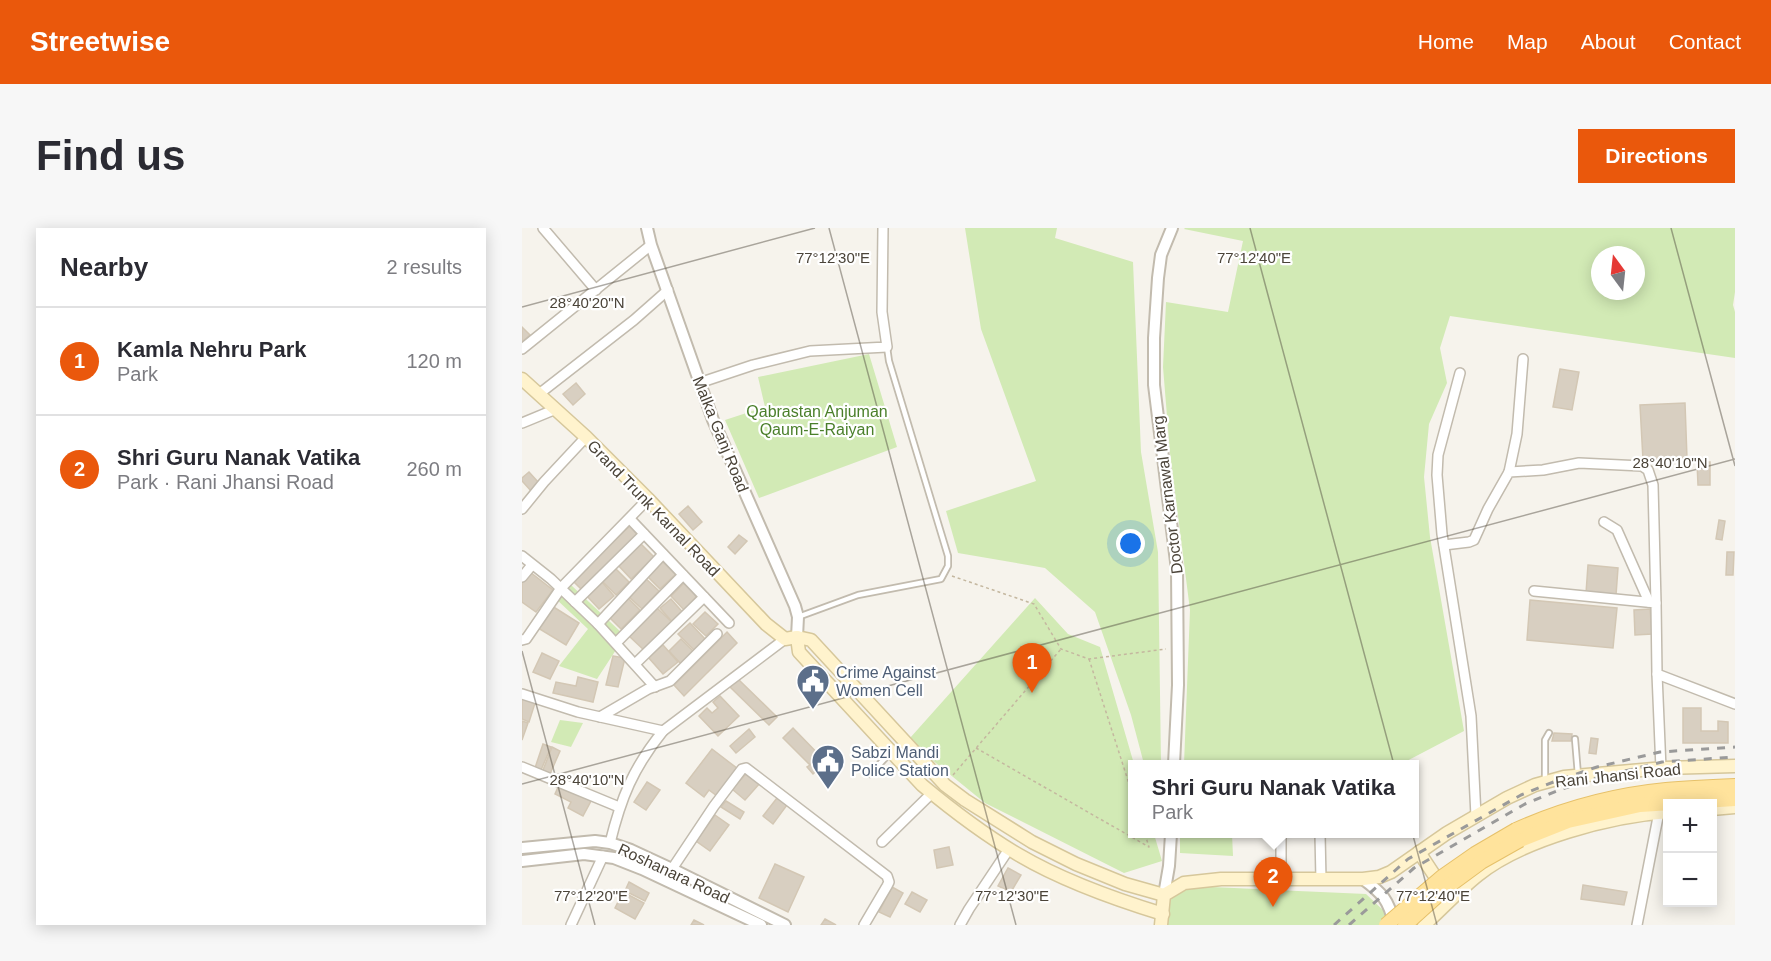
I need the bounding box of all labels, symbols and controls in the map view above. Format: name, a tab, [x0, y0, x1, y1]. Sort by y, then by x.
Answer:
text: Streetwise	[30, 26, 170, 57]
text: Home	[1418, 30, 1474, 53]
text: Map	[1507, 30, 1548, 53]
text: About	[1581, 30, 1636, 53]
text: Contact	[1669, 30, 1741, 53]
button: Directions	[1578, 129, 1735, 183]
text: Find us	[36, 132, 185, 179]
north arrow	[1591, 246, 1645, 300]
text: 77°12'30"E	[796, 249, 870, 266]
text: 77°12'40"E	[1217, 249, 1291, 266]
text: Nearby	[60, 252, 148, 282]
text: 2 results	[386, 256, 462, 278]
text: 28°40'20"N	[549, 294, 625, 311]
text: Kamla Nehru Park	[117, 337, 307, 362]
text: 1	[74, 350, 85, 372]
text: 120 m	[406, 350, 462, 372]
text: Park	[117, 363, 158, 385]
street label: Malka Ganj Road	[689, 374, 752, 495]
park label: Qabrastan Anjuman Qaum-E-Raiyan	[746, 403, 888, 438]
street label: Doctor Karnawal Marg	[1149, 415, 1186, 575]
street label: Grand Trunk Karnal Road	[584, 437, 723, 580]
text: Shri Guru Nanak Vatika	[117, 445, 360, 470]
text: 28°40'10"N	[1632, 454, 1708, 471]
text: 2	[74, 458, 85, 480]
text: 260 m	[406, 458, 462, 480]
text: Park · Rani Jhansi Road	[117, 471, 334, 493]
your location	[1116, 529, 1145, 558]
pin: 1	[1012, 644, 1052, 693]
public building icon: Crime Against Women Cell	[795, 663, 831, 710]
place label: Crime Against Women Cell	[836, 664, 936, 699]
public building icon: Sabzi Mandi Police Station	[810, 743, 846, 790]
place label: Sabzi Mandi Police Station	[851, 744, 949, 779]
popup	[1128, 760, 1419, 838]
street label: Rani Jhansi Road	[1554, 760, 1682, 791]
text: 28°40'10"N	[549, 771, 625, 788]
text: Shri Guru Nanak Vatika	[1152, 775, 1395, 800]
map controls	[1663, 799, 1717, 907]
button: +	[1663, 799, 1717, 853]
text: Park	[1152, 801, 1193, 823]
street label: Roshanara Road	[615, 840, 732, 907]
button: −	[1663, 853, 1717, 907]
pin: 2	[1254, 858, 1293, 907]
text: 77°12'20"E	[554, 887, 628, 904]
text: 77°12'30"E	[975, 887, 1049, 904]
text: 77°12'40"E	[1396, 887, 1470, 904]

